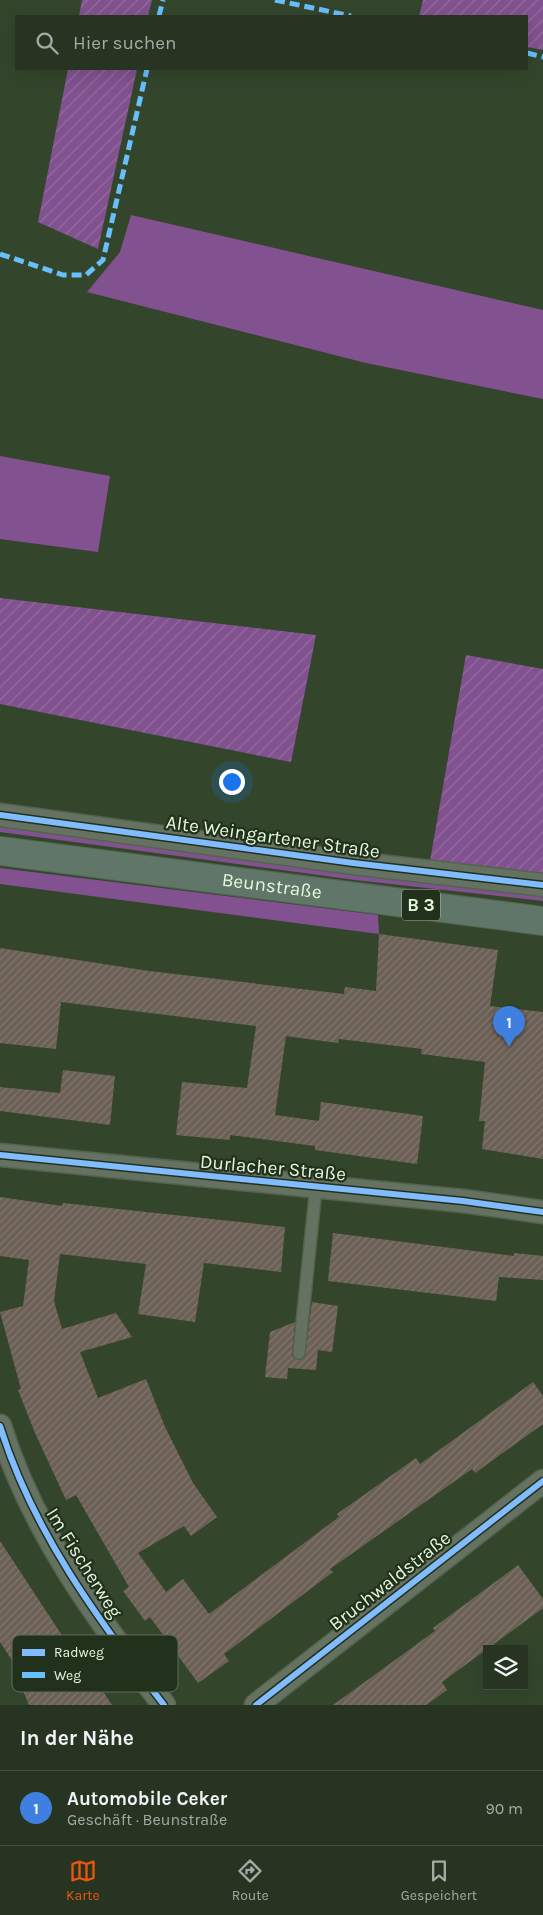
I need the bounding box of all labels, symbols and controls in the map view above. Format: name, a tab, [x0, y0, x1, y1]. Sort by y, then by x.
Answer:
search box	[15, 15, 528, 70]
icon: search	[33, 29, 61, 57]
text: Hier suchen	[73, 32, 176, 54]
your location	[219, 769, 245, 795]
street label: Alte Weingartener Straße	[165, 811, 381, 863]
street label: Beunstraße	[221, 869, 323, 903]
road number: B 3	[402, 890, 440, 920]
pin: 1	[493, 1006, 525, 1047]
street label: Durlacher Straße	[199, 1151, 347, 1185]
street label: Im Fischerweg	[41, 1504, 127, 1622]
street label: Bruchwaldstraße	[325, 1527, 455, 1635]
legend	[12, 1635, 178, 1692]
text: Radweg	[54, 1644, 104, 1661]
map controls	[483, 1645, 528, 1690]
button: layers	[483, 1645, 528, 1690]
text: Weg	[54, 1667, 81, 1684]
text: In der Nähe	[20, 1726, 134, 1750]
text: Automobile Ceker	[67, 1788, 227, 1810]
text: 1	[33, 1799, 39, 1818]
text: 90 m	[485, 1799, 523, 1818]
text: Geschäft · Beunstraße	[67, 1810, 227, 1829]
tab: Karte	[66, 1857, 100, 1904]
tab: Route	[232, 1857, 269, 1904]
tab: Gespeichert	[401, 1857, 477, 1904]

